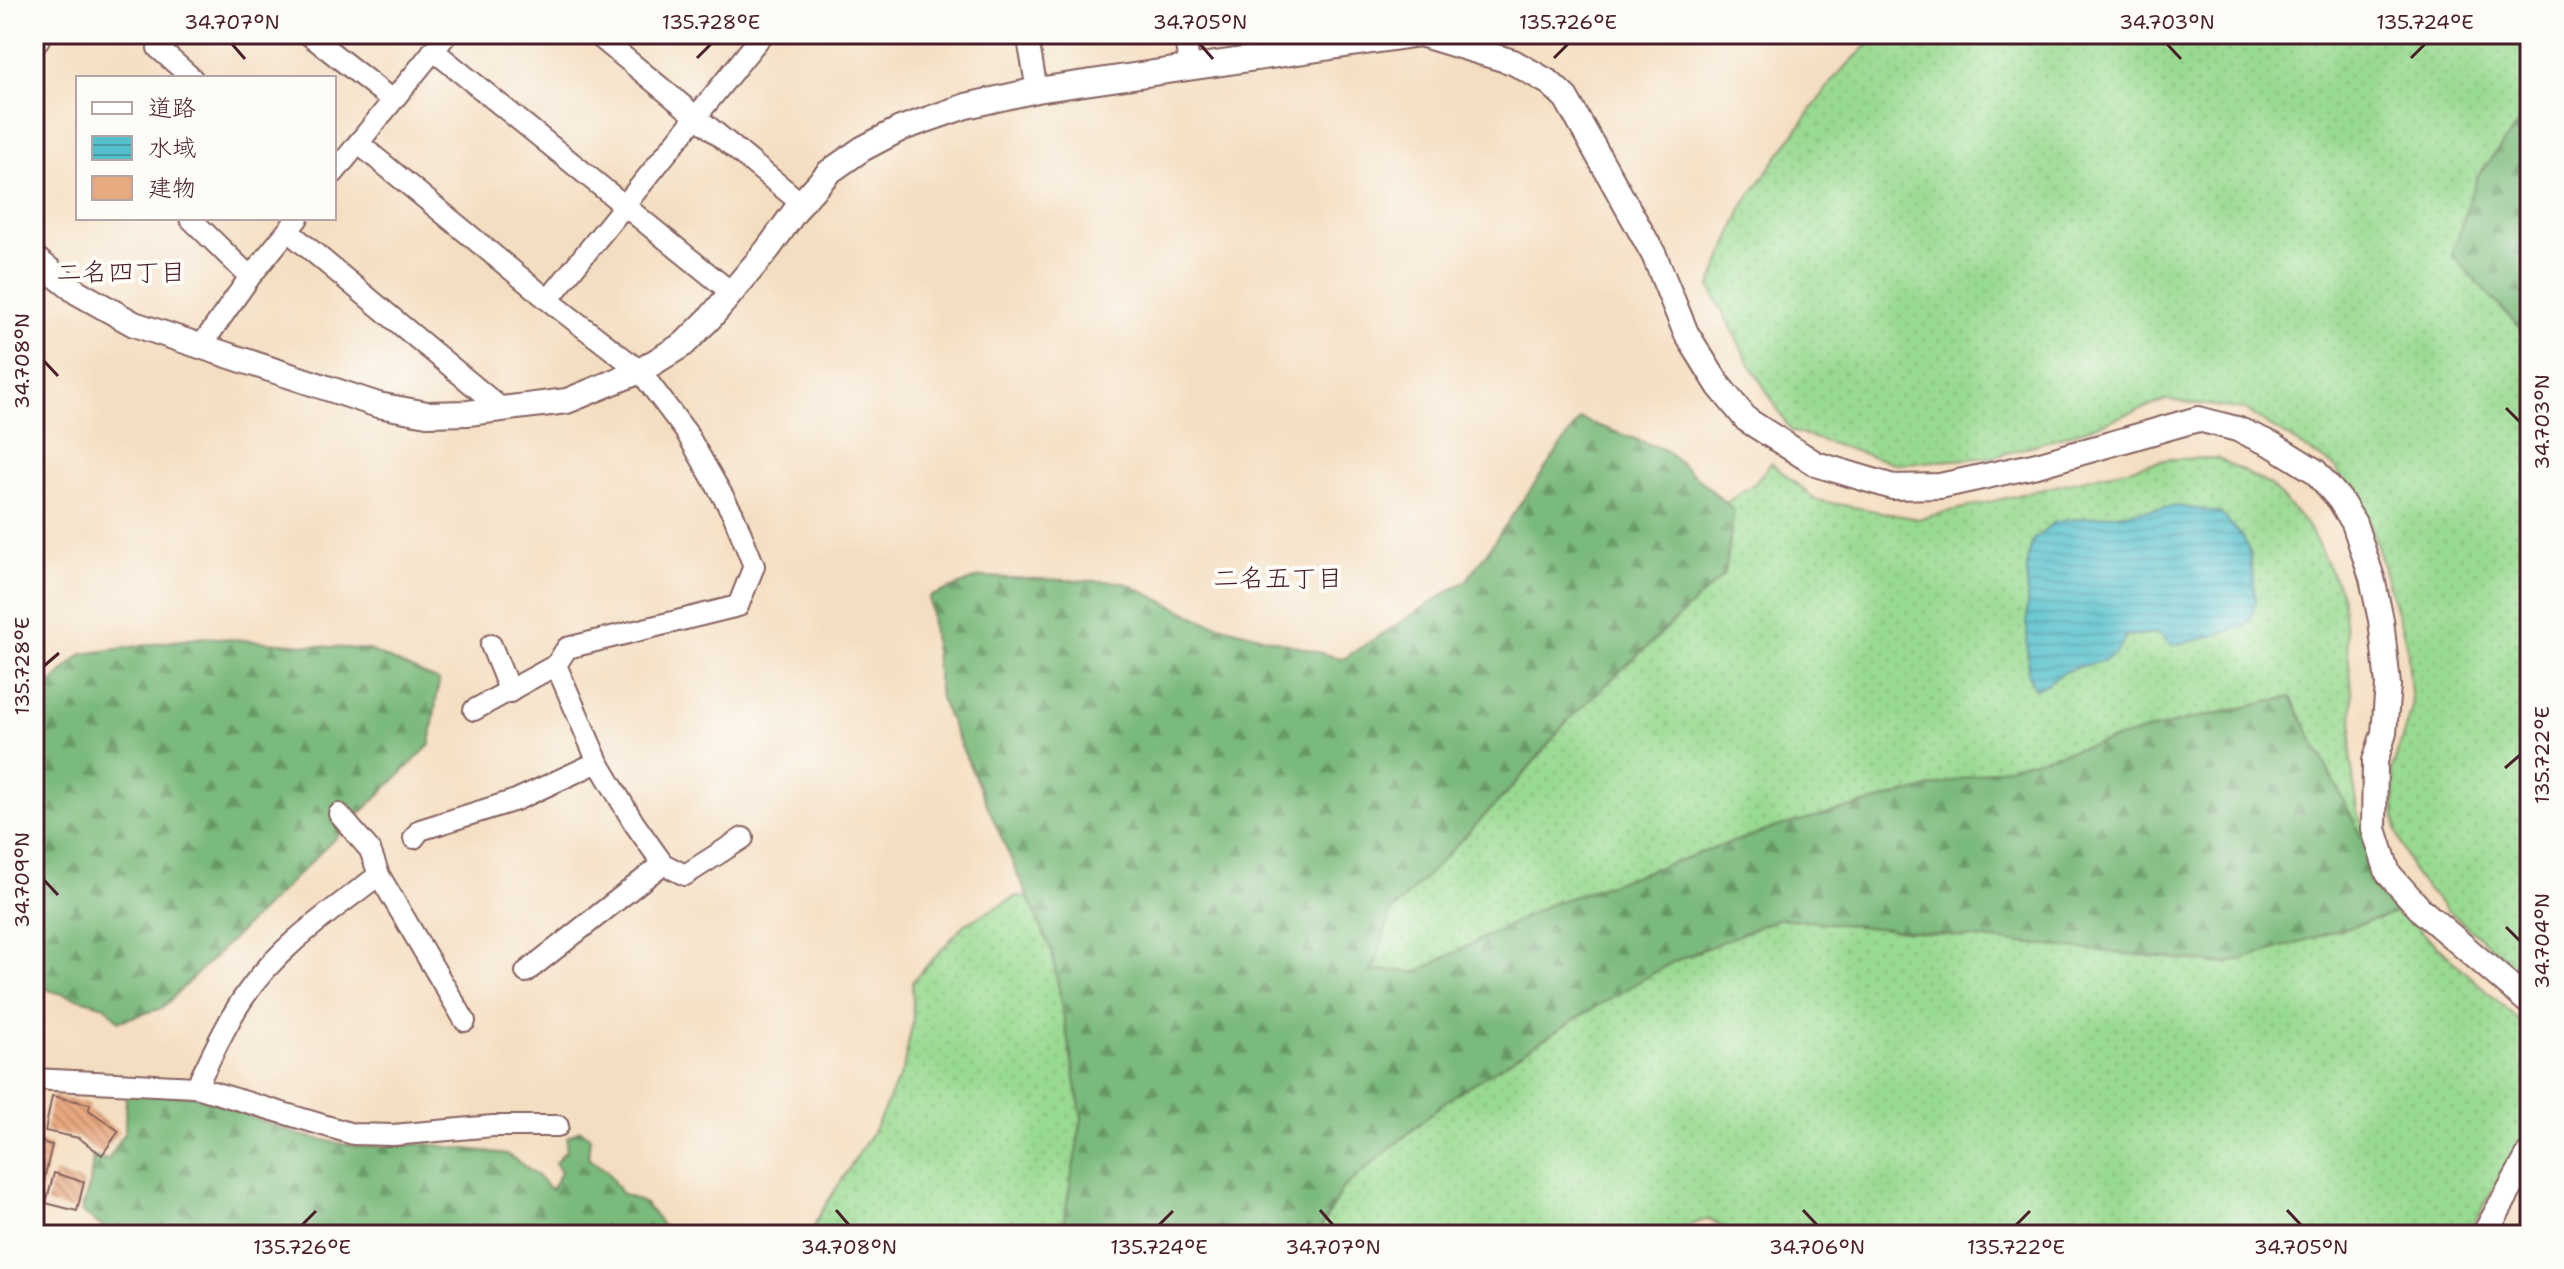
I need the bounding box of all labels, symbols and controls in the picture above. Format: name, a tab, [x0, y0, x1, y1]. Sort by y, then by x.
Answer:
text: 34.707°N	[184, 9, 280, 35]
text: 135.728°E	[662, 9, 760, 35]
text: 34.705°N	[1153, 9, 1247, 35]
text: 135.726°E	[1519, 9, 1617, 35]
text: 34.703°N	[2119, 9, 2215, 35]
text: 135.724°E	[2376, 9, 2474, 35]
legend	[76, 76, 336, 220]
text: 道路	[148, 92, 196, 124]
text: 水域	[148, 132, 196, 164]
text: 建物	[148, 172, 196, 204]
district label: 二名四丁目	[56, 254, 186, 289]
text: 34.708°N	[9, 313, 35, 409]
text: 34.703°N	[2529, 374, 2555, 470]
district label: 二名五丁目	[1213, 560, 1343, 595]
text: 135.728°E	[9, 617, 35, 715]
text: 135.722°E	[2529, 706, 2555, 804]
text: 34.709°N	[9, 832, 35, 928]
text: 34.704°N	[2529, 893, 2555, 989]
text: 135.726°E	[253, 1234, 351, 1260]
text: 34.708°N	[801, 1234, 897, 1260]
text: 135.724°E	[1110, 1234, 1208, 1260]
text: 34.707°N	[1285, 1234, 1381, 1260]
text: 34.706°N	[1769, 1234, 1865, 1260]
text: 135.722°E	[1967, 1234, 2065, 1260]
text: 34.705°N	[2254, 1234, 2348, 1260]

